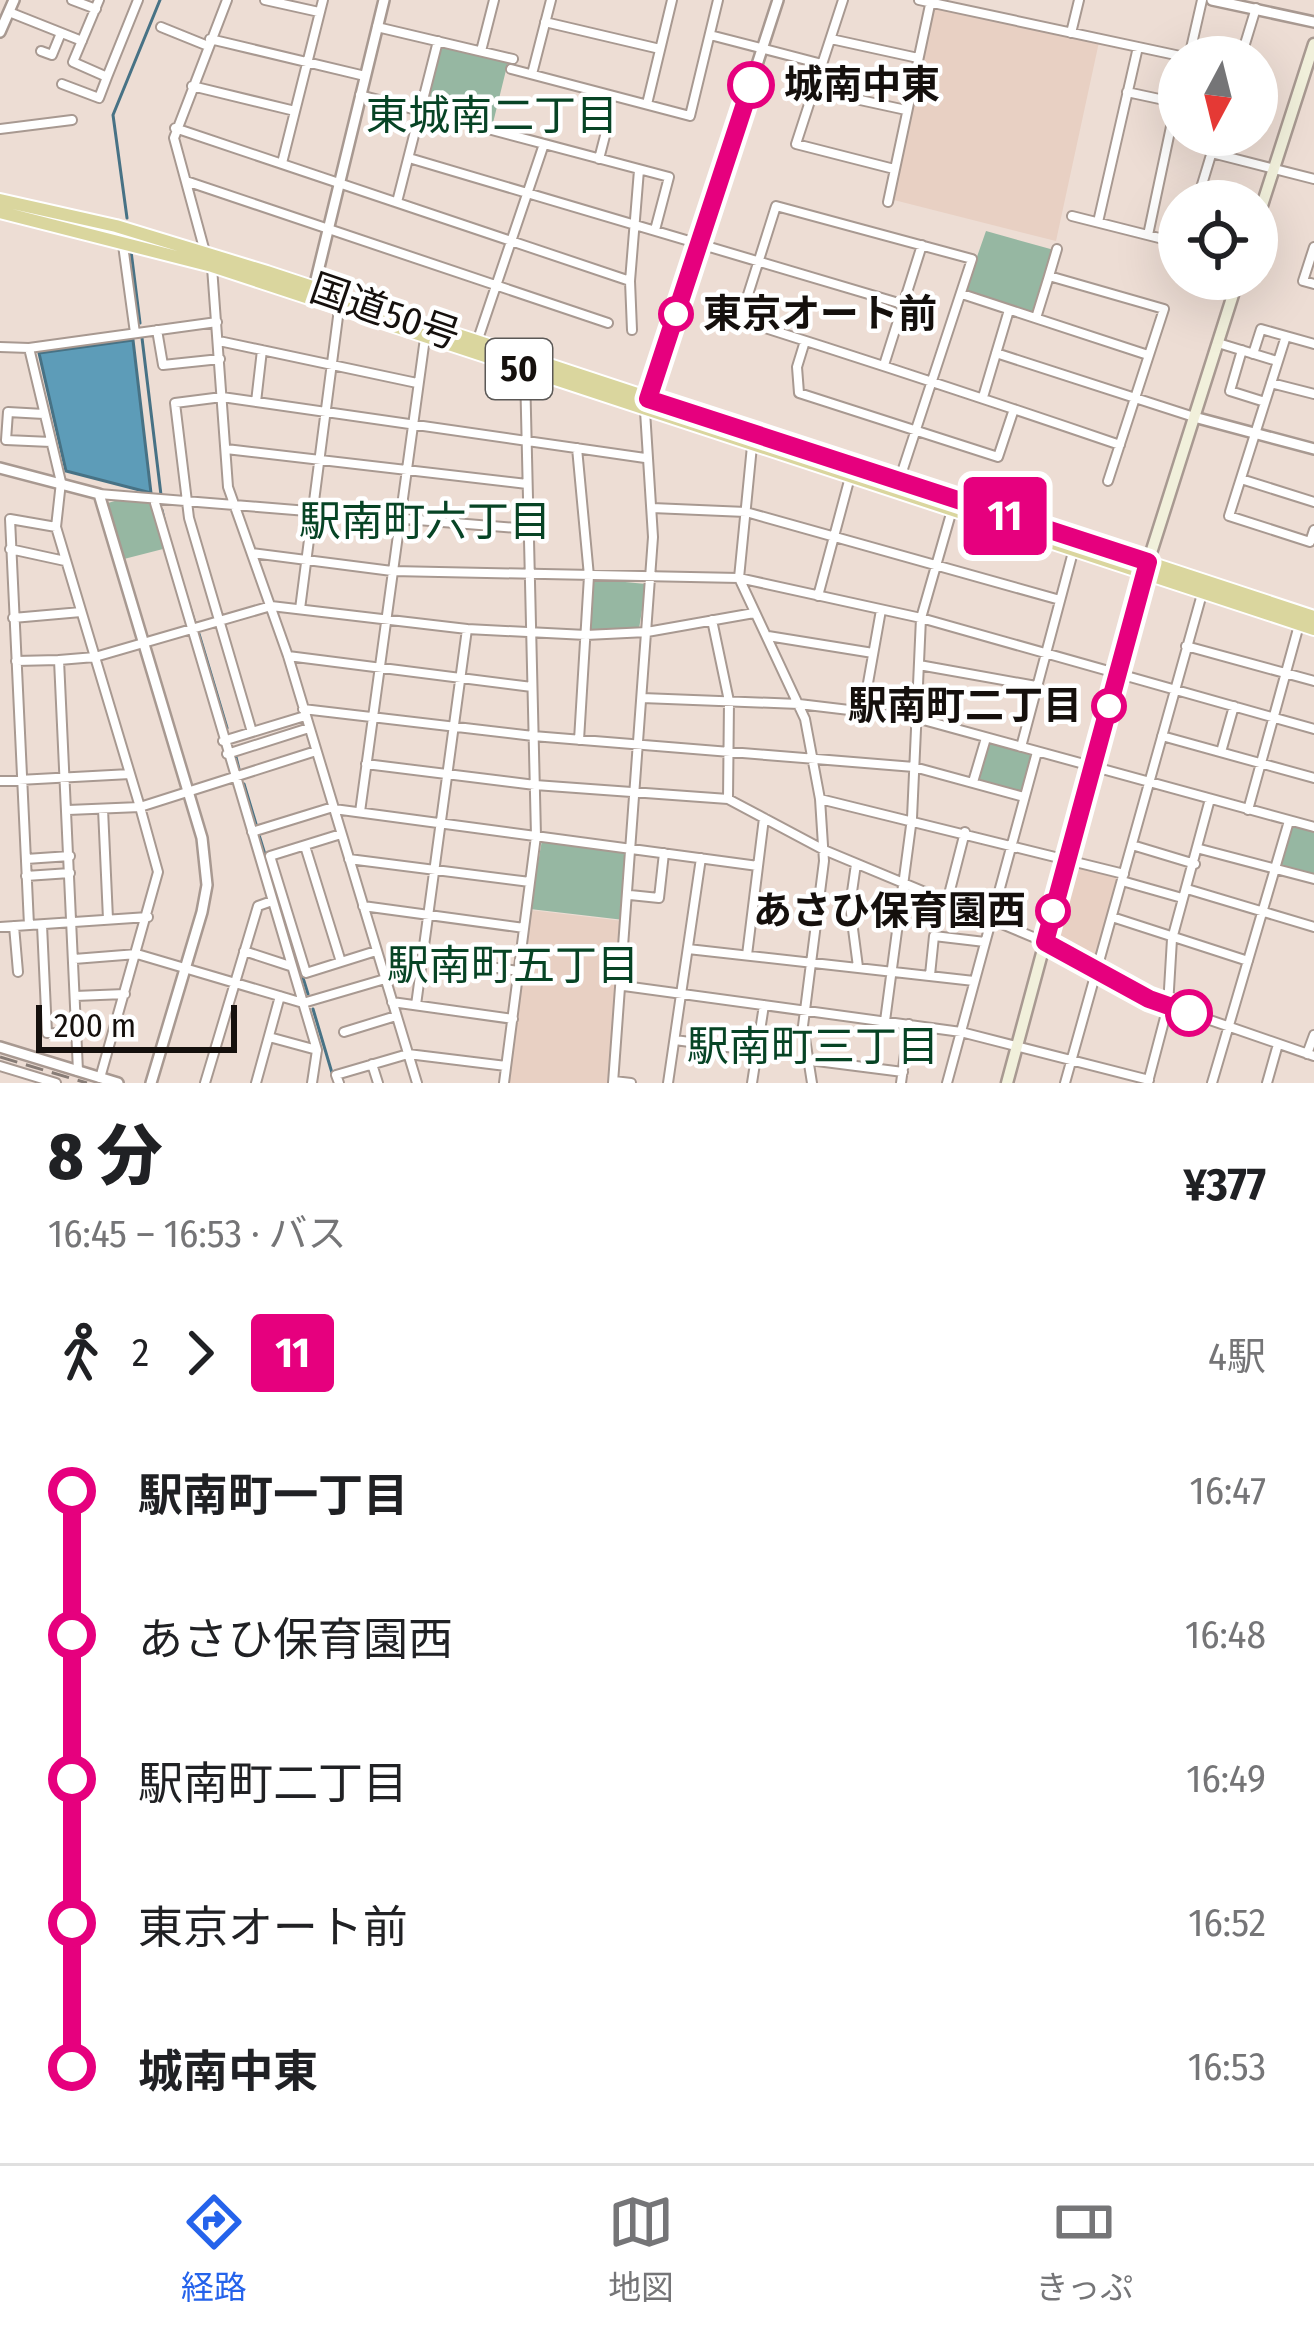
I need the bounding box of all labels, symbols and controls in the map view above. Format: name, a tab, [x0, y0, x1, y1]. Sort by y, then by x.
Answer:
north arrow	[1158, 36, 1278, 156]
map controls	[1158, 36, 1278, 300]
place label: 城南中東	[784, 62, 940, 108]
marker: 城南中東	[729, 63, 773, 107]
district label: 東城南二丁目	[366, 91, 618, 141]
button: locate	[1158, 180, 1278, 300]
street label: 国道50号	[304, 265, 466, 359]
place label: 東京オート前	[703, 291, 937, 337]
marker: 東京オート前	[660, 298, 692, 330]
road number: 50	[486, 339, 552, 399]
line badge: 11	[951, 477, 1059, 555]
text: 11	[988, 491, 1022, 541]
district label: 駅南町六丁目	[299, 497, 551, 547]
place label: 駅南町二丁目	[848, 683, 1082, 729]
marker: 駅南町二丁目	[1093, 690, 1125, 722]
place label: あさひ保育園西	[753, 888, 1026, 934]
marker: あさひ保育園西	[1037, 895, 1069, 927]
district label: 駅南町五丁目	[387, 941, 639, 991]
unlabelled marker	[1167, 991, 1211, 1035]
scale bar	[36, 999, 237, 1052]
text: 200 m	[54, 1006, 136, 1046]
district label: 駅南町三丁目	[687, 1022, 939, 1072]
text: 8 分	[48, 1117, 163, 1196]
text: ¥377	[1184, 1158, 1266, 1212]
text: 16:45 – 16:53 · バス	[48, 1211, 347, 1257]
icon: walk	[48, 1320, 114, 1386]
icon: forward	[167, 1320, 233, 1386]
text: 11	[275, 1328, 310, 1378]
text: 2	[132, 1330, 149, 1376]
text: 4駅	[1208, 1334, 1266, 1380]
text: 16:47	[1189, 1468, 1266, 1514]
text: 駅南町一丁目	[138, 1469, 408, 1523]
text: 16:48	[1185, 1612, 1266, 1658]
text: あさひ保育園西	[138, 1613, 453, 1667]
text: 16:49	[1186, 1756, 1266, 1802]
text: 駅南町二丁目	[138, 1757, 408, 1811]
text: 16:52	[1188, 1900, 1266, 1946]
text: 東京オート前	[138, 1901, 408, 1955]
text: 16:53	[1188, 2044, 1266, 2090]
text: 城南中東	[138, 2045, 318, 2099]
tab: 経路	[181, 2189, 247, 2309]
tab: 地図	[608, 2189, 674, 2309]
tab: きっぷ	[1036, 2189, 1133, 2309]

